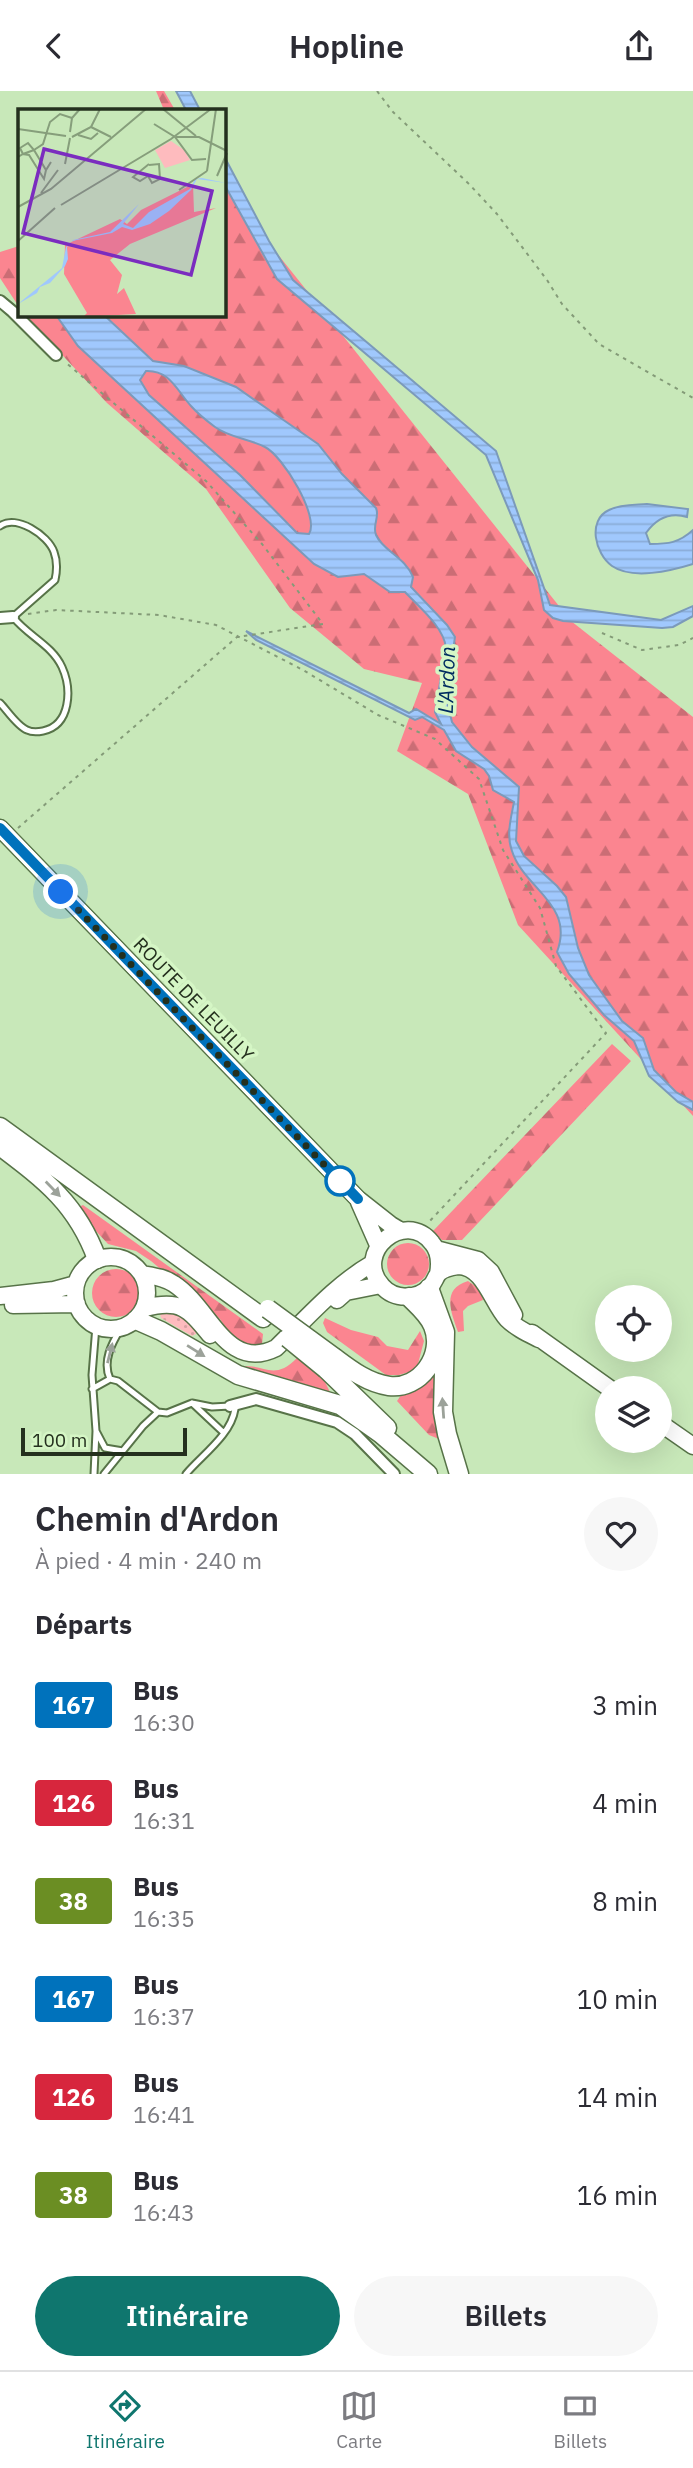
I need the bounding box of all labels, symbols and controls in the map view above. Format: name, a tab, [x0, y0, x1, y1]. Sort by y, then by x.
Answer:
text: Hopline	[289, 25, 404, 67]
icon: back	[35, 27, 73, 65]
icon: share	[620, 27, 658, 65]
inset map	[18, 109, 226, 317]
water label: L'Ardon	[431, 646, 461, 714]
your location	[43, 874, 78, 909]
street label: ROUTE DE LEUILLY	[129, 932, 260, 1066]
unlabelled marker	[325, 1166, 355, 1196]
one-way arrow	[45, 1180, 61, 1197]
map controls	[595, 1285, 672, 1453]
button: locate	[595, 1285, 672, 1362]
one-way arrow	[105, 1341, 116, 1363]
one-way arrow	[187, 1345, 206, 1358]
button: layers	[595, 1376, 672, 1453]
one-way arrow	[437, 1397, 448, 1419]
scale bar	[21, 1425, 187, 1457]
text: 100 m	[32, 1428, 87, 1452]
text: Chemin d'Ardon	[35, 1497, 279, 1540]
button: heart	[584, 1497, 658, 1571]
text: À pied · 4 min · 240 m	[35, 1545, 262, 1575]
text: Départs	[35, 1607, 132, 1641]
text: Bus	[133, 1673, 179, 1707]
text: 3 min	[592, 1688, 658, 1722]
text: 167	[52, 1689, 95, 1721]
text: 16:30	[133, 1707, 195, 1737]
text: Bus	[133, 1771, 179, 1805]
text: 4 min	[592, 1786, 658, 1820]
text: 126	[52, 1787, 95, 1819]
text: 16:31	[133, 1805, 195, 1835]
text: Bus	[133, 1869, 179, 1903]
text: 8 min	[592, 1884, 658, 1918]
text: 38	[59, 1885, 88, 1917]
text: 16:35	[133, 1903, 195, 1933]
text: Bus	[133, 1967, 179, 2001]
text: 10 min	[577, 1982, 658, 2016]
text: 167	[52, 1983, 95, 2015]
text: 16:37	[133, 2001, 195, 2031]
text: Bus	[133, 2065, 179, 2099]
text: 14 min	[577, 2080, 658, 2114]
text: 126	[52, 2081, 95, 2113]
text: 16:41	[133, 2099, 195, 2129]
text: Bus	[133, 2163, 179, 2197]
text: 16 min	[577, 2178, 658, 2212]
text: 38	[59, 2179, 88, 2211]
text: 16:43	[133, 2197, 195, 2227]
button: Itinéraire	[35, 2276, 340, 2356]
button: Billets	[354, 2276, 658, 2356]
tab: Itinéraire	[86, 2387, 165, 2453]
tab: Carte	[336, 2387, 382, 2453]
tab: Billets	[554, 2387, 607, 2453]

